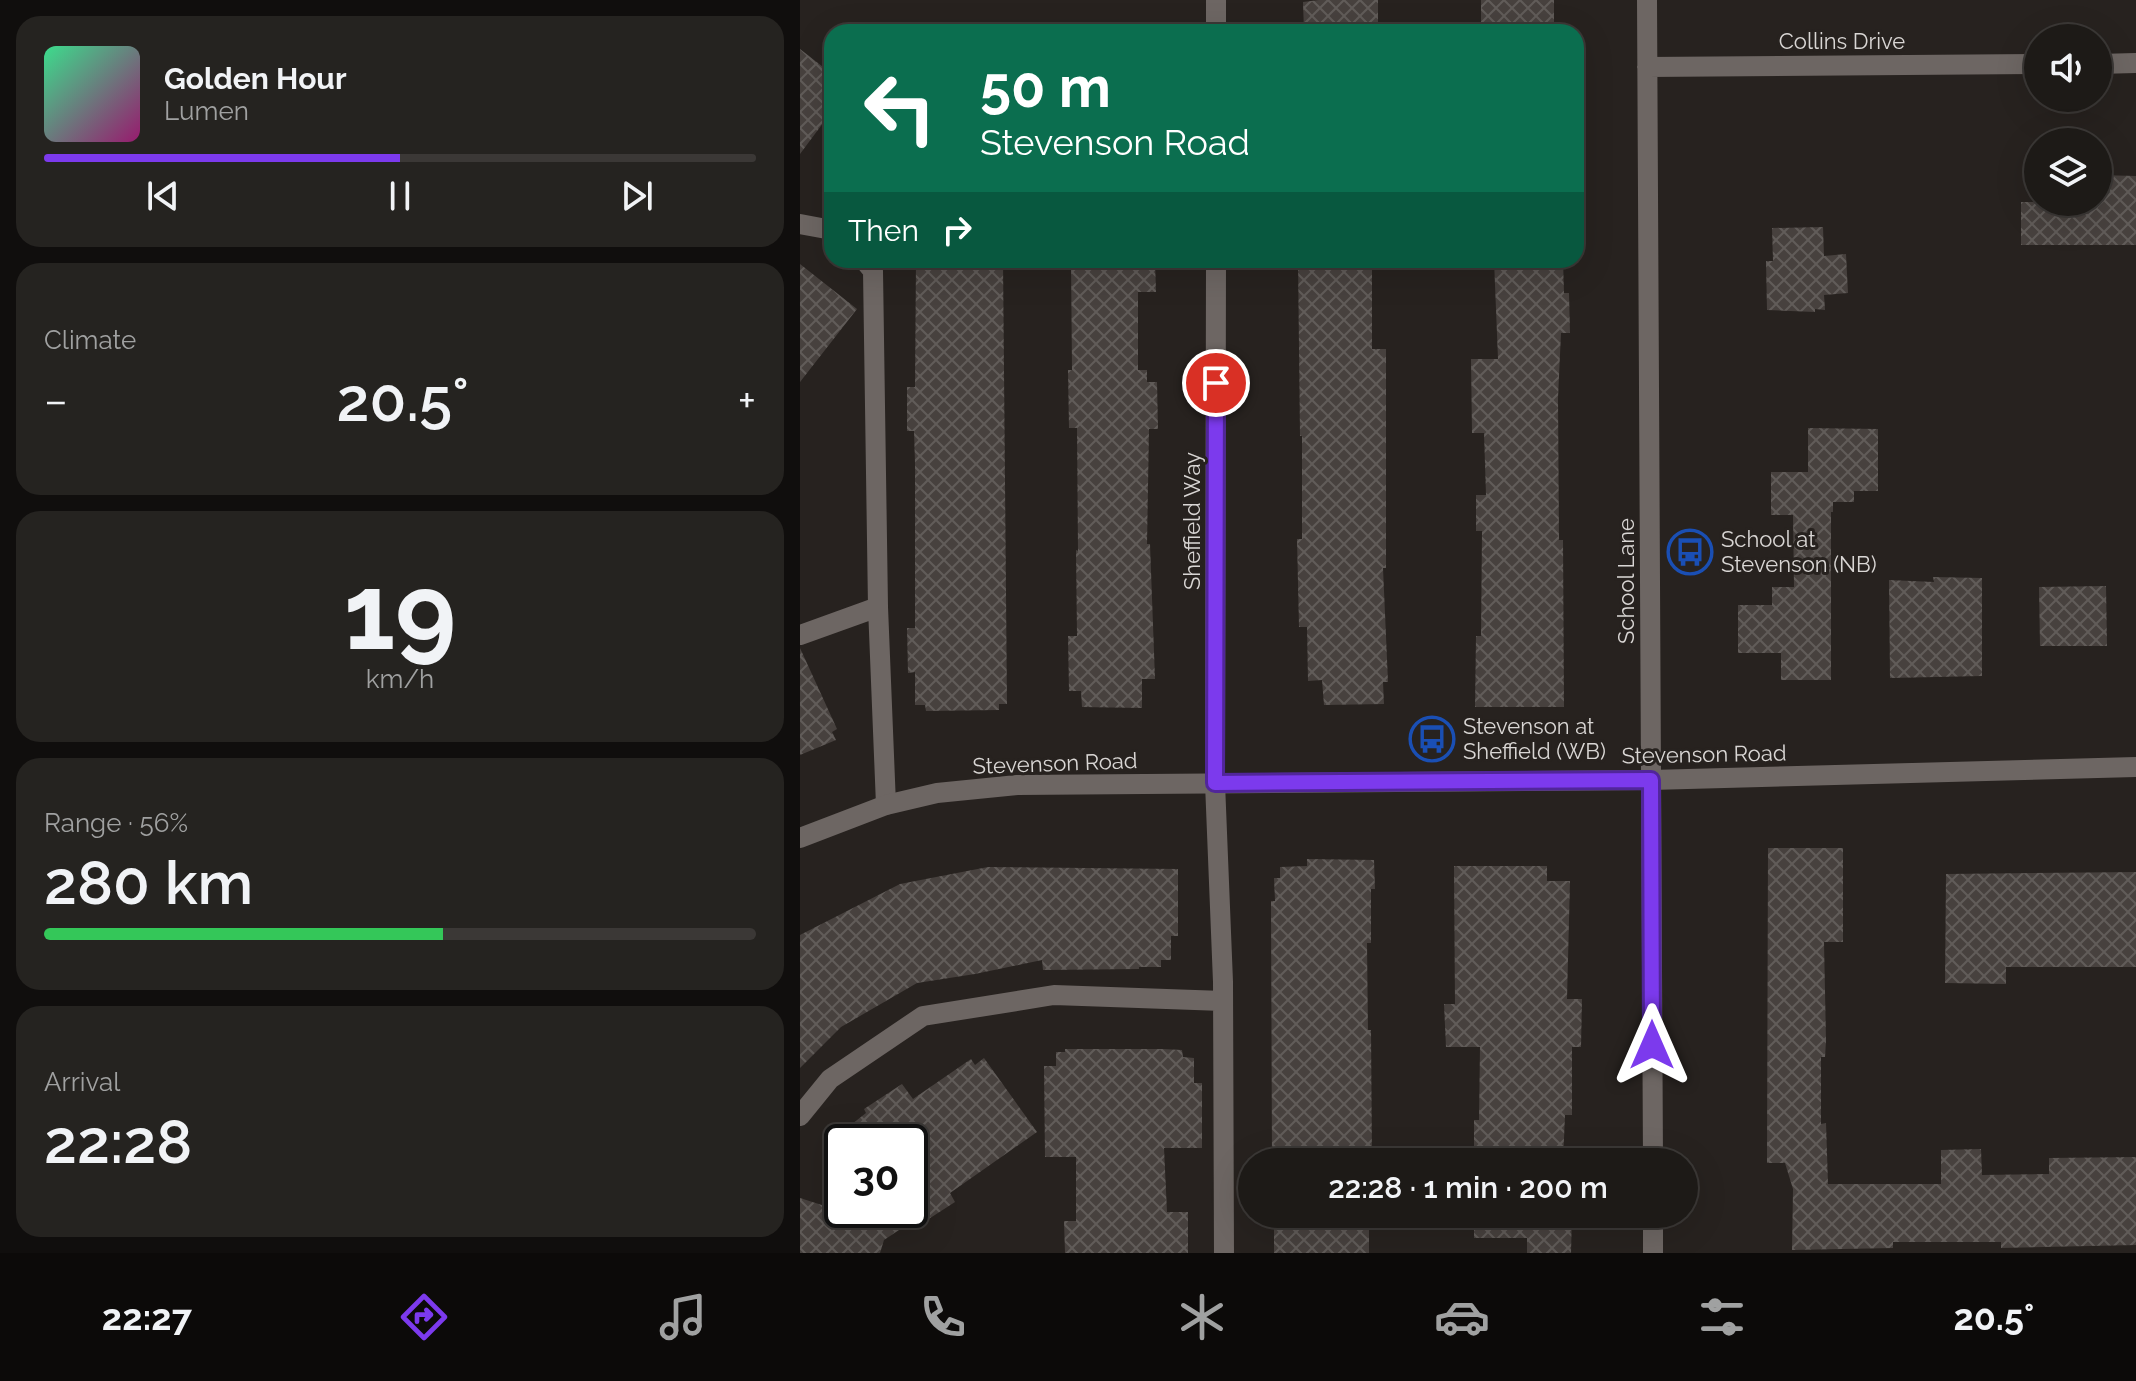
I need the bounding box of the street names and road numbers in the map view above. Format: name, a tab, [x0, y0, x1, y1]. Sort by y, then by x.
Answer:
street label: Collins Drive	[1779, 28, 1905, 54]
street label: Sheffield Way	[1179, 452, 1205, 590]
street label: School Lane	[1613, 518, 1639, 644]
street label: Stevenson Road	[1621, 740, 1787, 768]
street label: Stevenson Road	[972, 747, 1138, 779]

